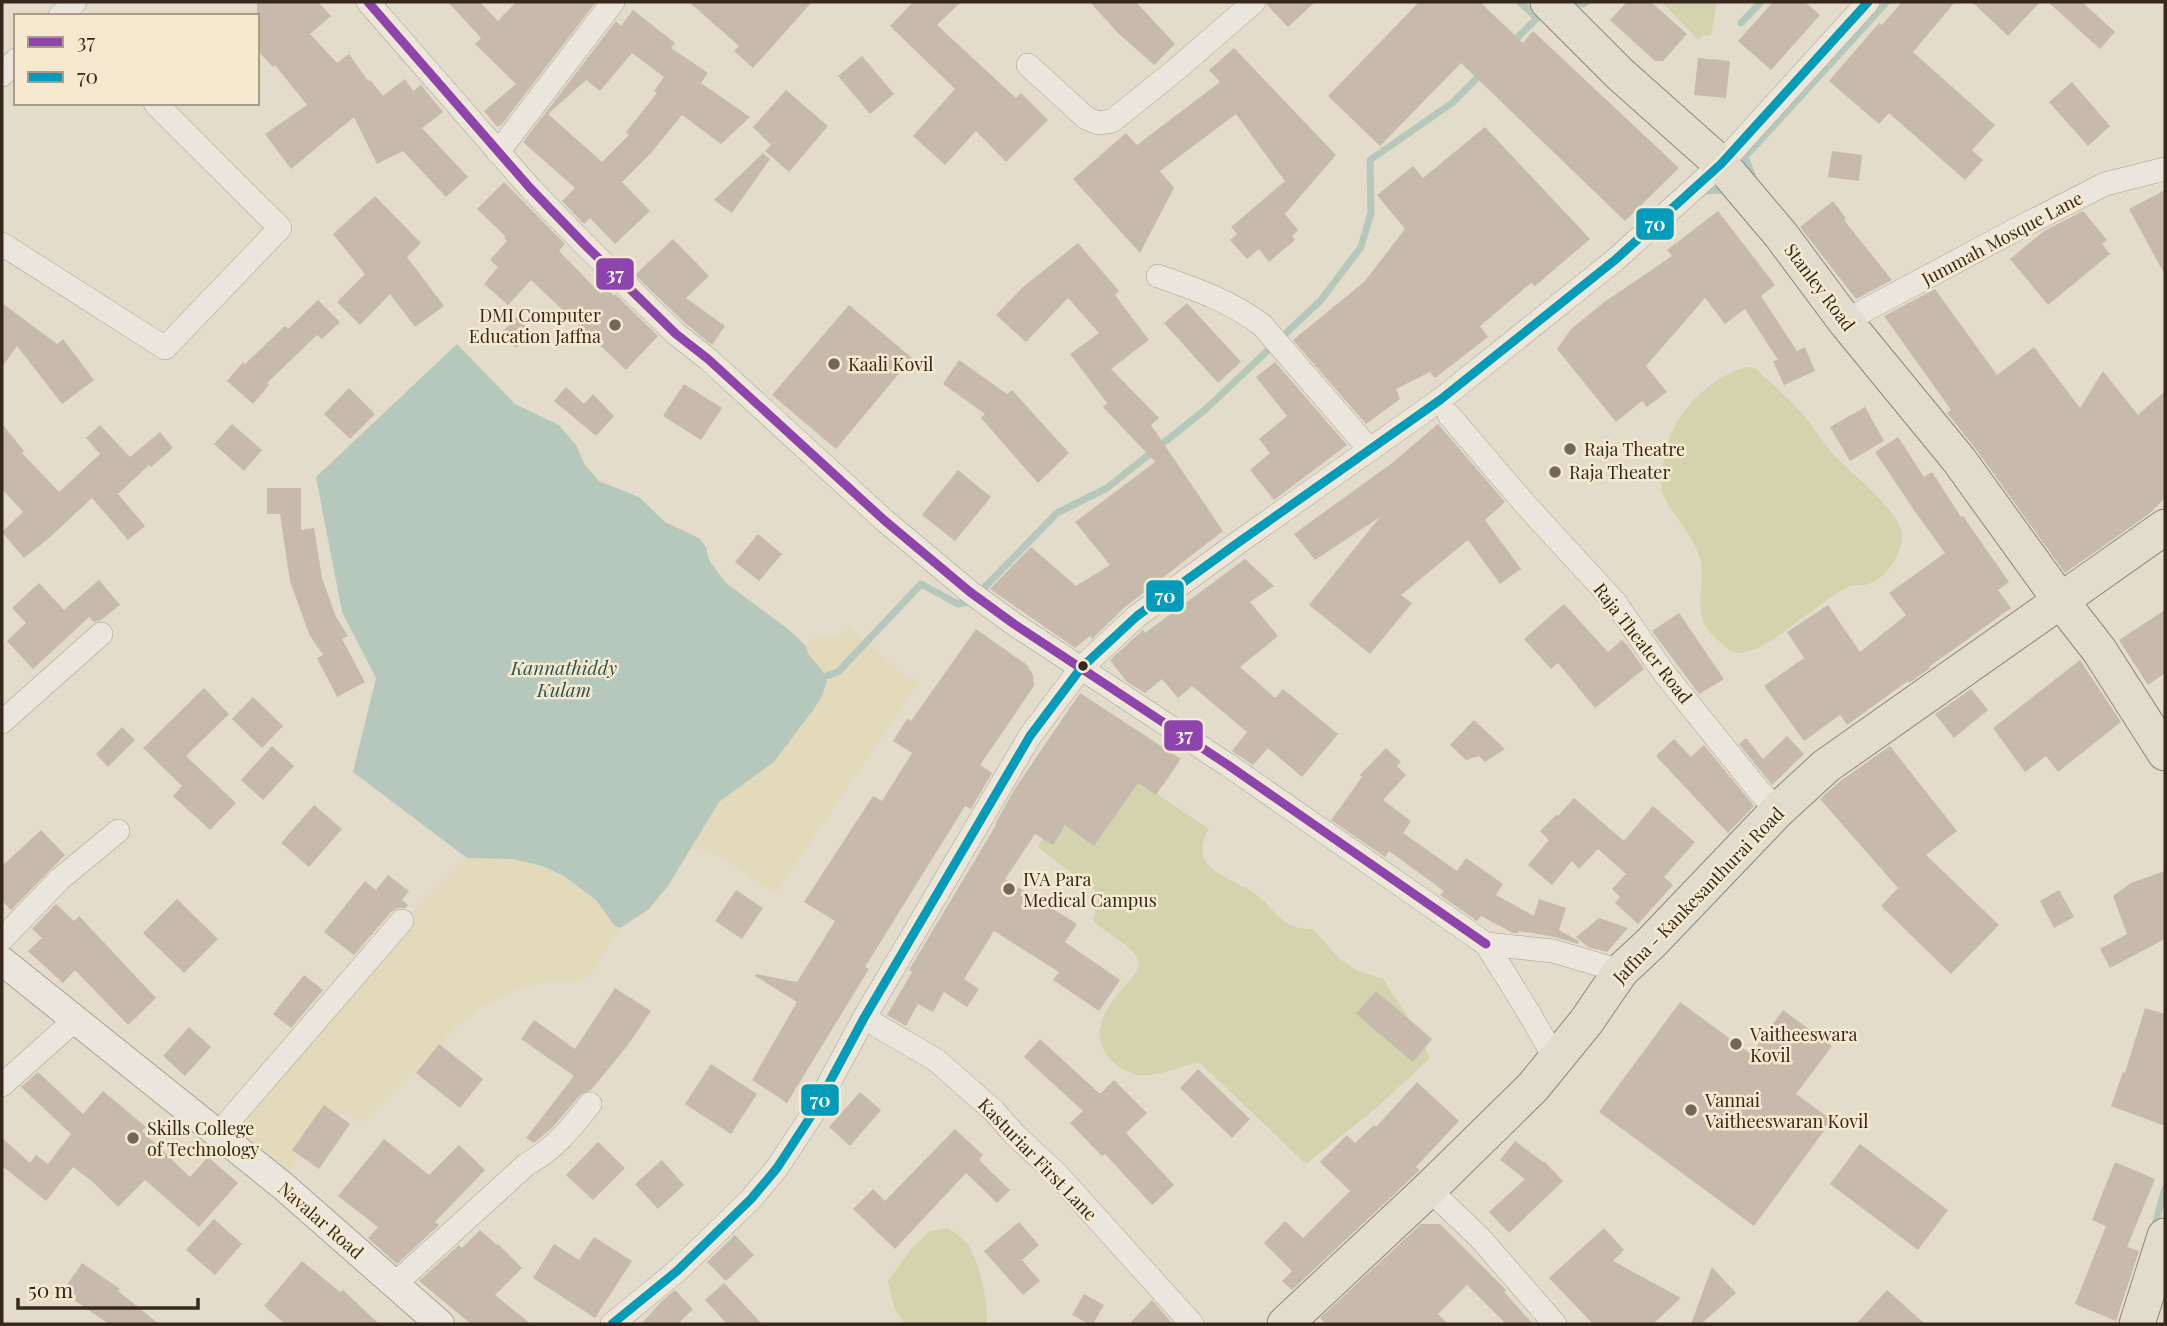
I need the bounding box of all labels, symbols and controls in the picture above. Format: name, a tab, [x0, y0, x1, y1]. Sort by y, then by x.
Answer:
legend	[14, 14, 259, 105]
text: 37	[77, 26, 95, 54]
text: 70	[77, 61, 98, 89]
street label: Jummah Mosque Lane	[1916, 185, 2087, 291]
line badge: 70	[1635, 207, 1675, 241]
text: 70	[1645, 210, 1665, 236]
street label: Stanley Road	[1779, 238, 1861, 336]
line badge: 37	[595, 257, 635, 291]
text: 37	[606, 260, 624, 286]
place label: DMI Computer Education Jaffna	[469, 303, 601, 348]
marker: DMI Computer Education Jaffna	[607, 317, 623, 333]
place label: Kaali Kovil	[848, 352, 933, 376]
marker: Kaali Kovil	[826, 356, 842, 372]
place label: Raja Theatre	[1584, 437, 1685, 461]
marker: Raja Theatre	[1562, 441, 1578, 457]
place label: Raja Theater	[1569, 460, 1670, 484]
marker: Raja Theater	[1547, 464, 1563, 480]
street label: Raja Theater Road	[1588, 578, 1698, 709]
line badge: 70	[1145, 579, 1185, 613]
text: 70	[1155, 582, 1175, 608]
water label: Kannathiddy Kulam	[510, 654, 617, 702]
unlabelled marker	[1076, 659, 1090, 673]
line badge: 37	[1163, 719, 1204, 752]
text: 37	[1175, 721, 1193, 747]
street label: Jaffna - Kankesanthurai Road	[1607, 801, 1789, 989]
place label: IVA Para Medical Campus	[1023, 867, 1157, 912]
marker: IVA Para Medical Campus	[1001, 881, 1017, 897]
place label: Vaitheeswara Kovil	[1749, 1022, 1857, 1067]
marker: Vaitheeswara Kovil	[1728, 1036, 1744, 1052]
line badge: 70	[800, 1083, 840, 1117]
text: 70	[810, 1086, 830, 1112]
place label: Vannai Vaitheeswaran Kovil	[1704, 1088, 1868, 1133]
street label: Kasturiar First Lane	[973, 1093, 1103, 1225]
marker: Vannai Vaitheeswaran Kovil	[1683, 1102, 1699, 1118]
place label: Skills College of Technology	[147, 1116, 259, 1161]
marker: Skills College of Technology	[125, 1130, 141, 1146]
street label: Navalar Road	[273, 1176, 369, 1264]
scale bar	[18, 1266, 198, 1310]
text: 50 m	[28, 1275, 74, 1303]

